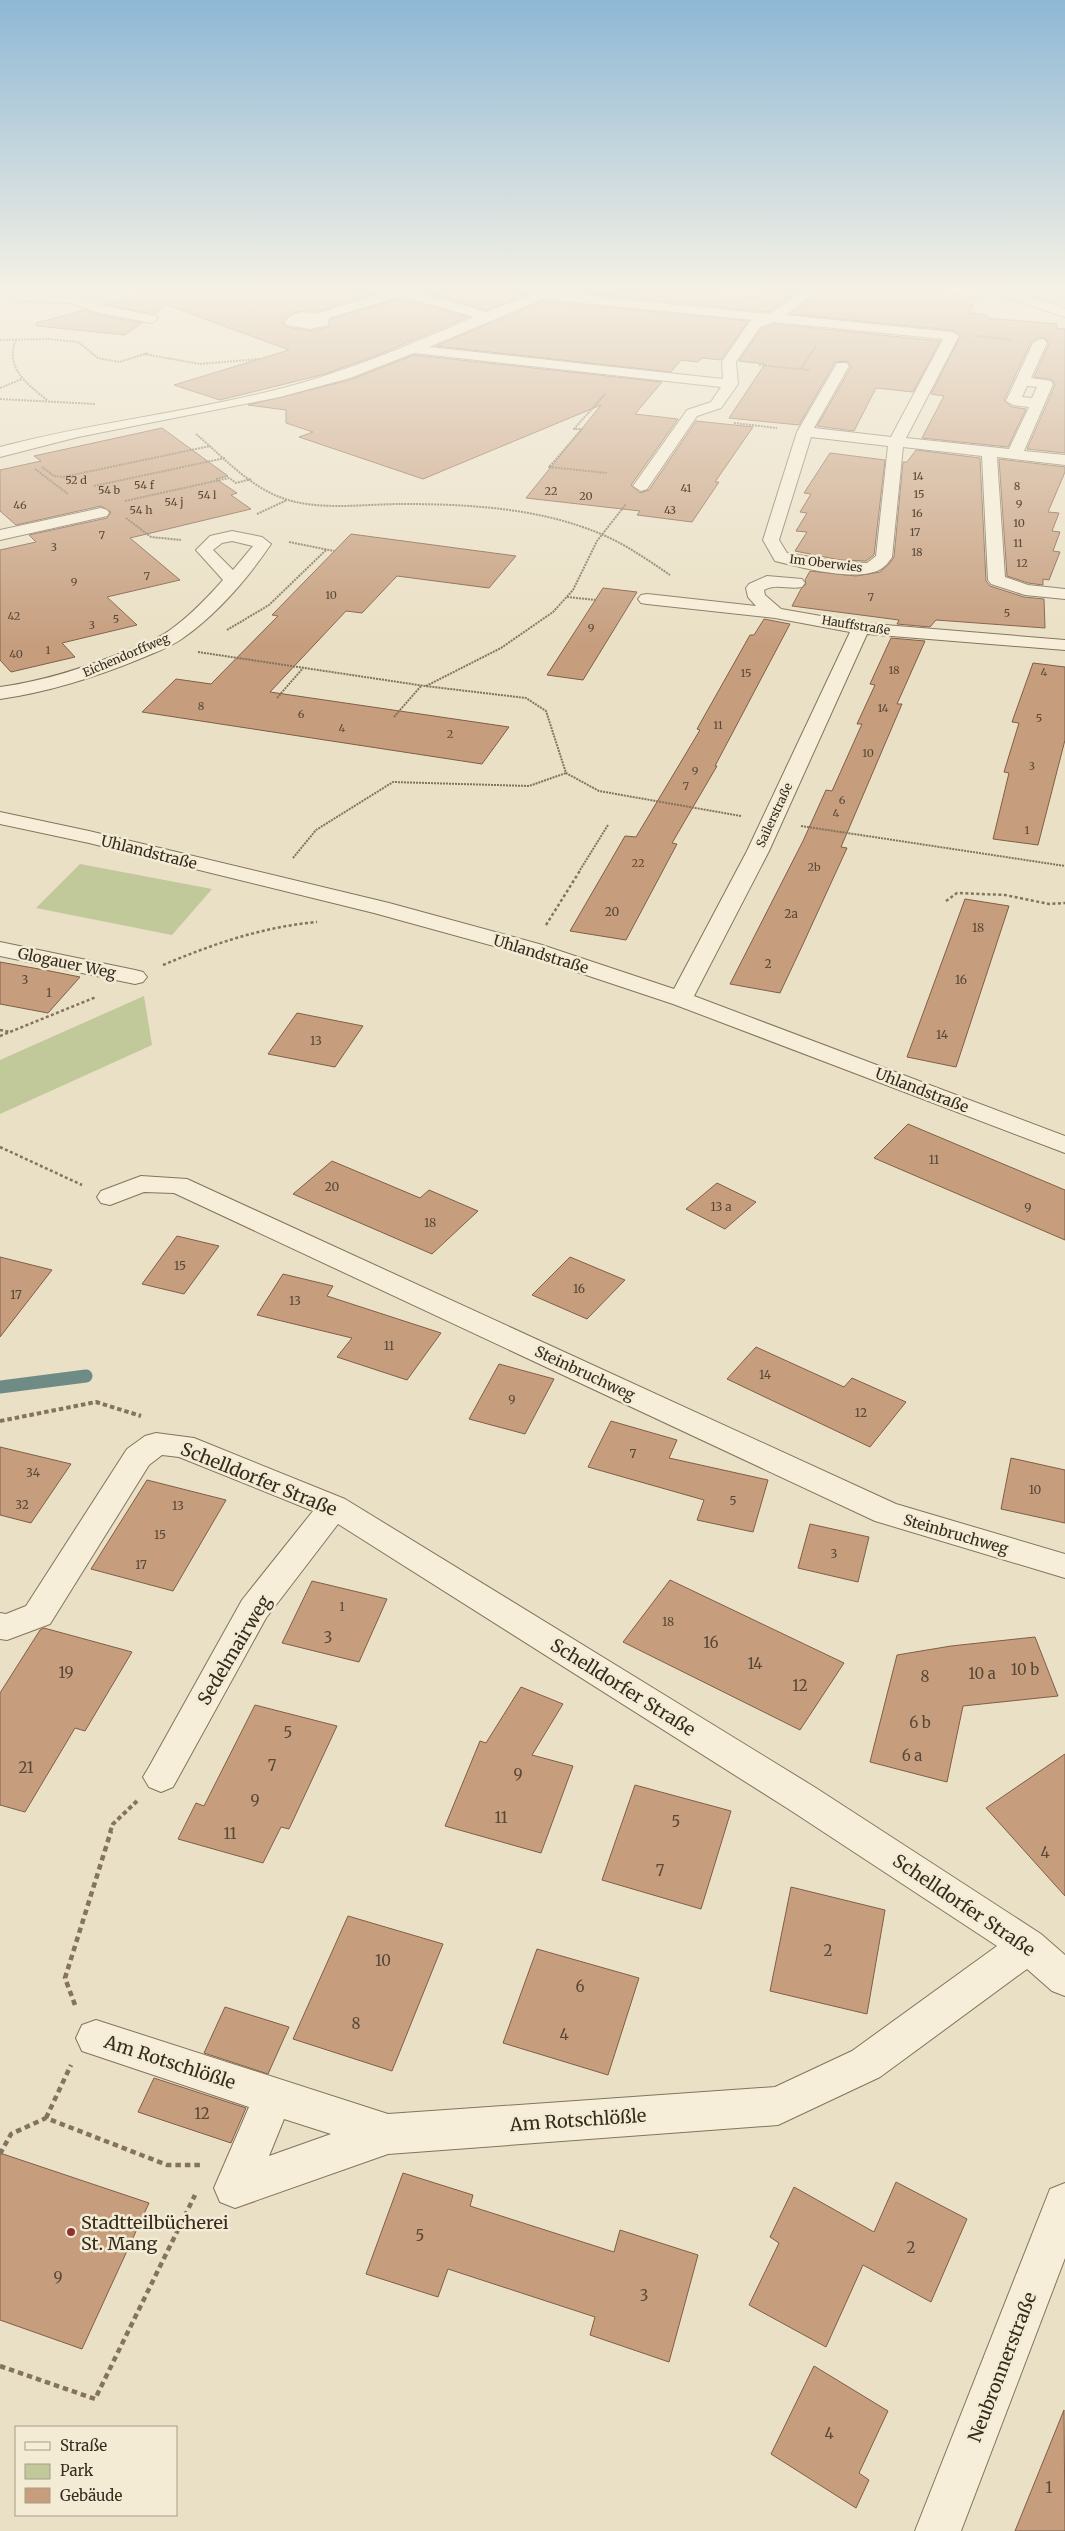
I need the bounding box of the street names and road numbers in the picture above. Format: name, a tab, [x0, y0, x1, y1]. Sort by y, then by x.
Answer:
street label: Im Oberwies	[789, 551, 864, 575]
street label: Hauffstraße	[821, 612, 891, 638]
street label: Eichendorffweg	[81, 630, 172, 680]
street label: Sailerstraße	[753, 780, 795, 850]
street label: Uhlandstraße	[99, 831, 199, 873]
street label: Uhlandstraße	[491, 931, 591, 978]
street label: Glogauer Weg	[16, 943, 118, 983]
street label: Uhlandstraße	[873, 1063, 972, 1117]
street label: Steinbruchweg	[532, 1341, 638, 1405]
street label: Schelldorfer Straße	[177, 1437, 341, 1521]
street label: Steinbruchweg	[901, 1510, 1011, 1558]
street label: Sedelmairweg	[192, 1591, 276, 1709]
street label: Schelldorfer Straße	[546, 1633, 700, 1741]
street label: Schelldorfer Straße	[889, 1849, 1039, 1961]
street label: Am Rotschlößle	[101, 2030, 239, 2094]
street label: Am Rotschlößle	[508, 2104, 647, 2136]
street label: Neubronnerstraße	[963, 2289, 1041, 2445]

